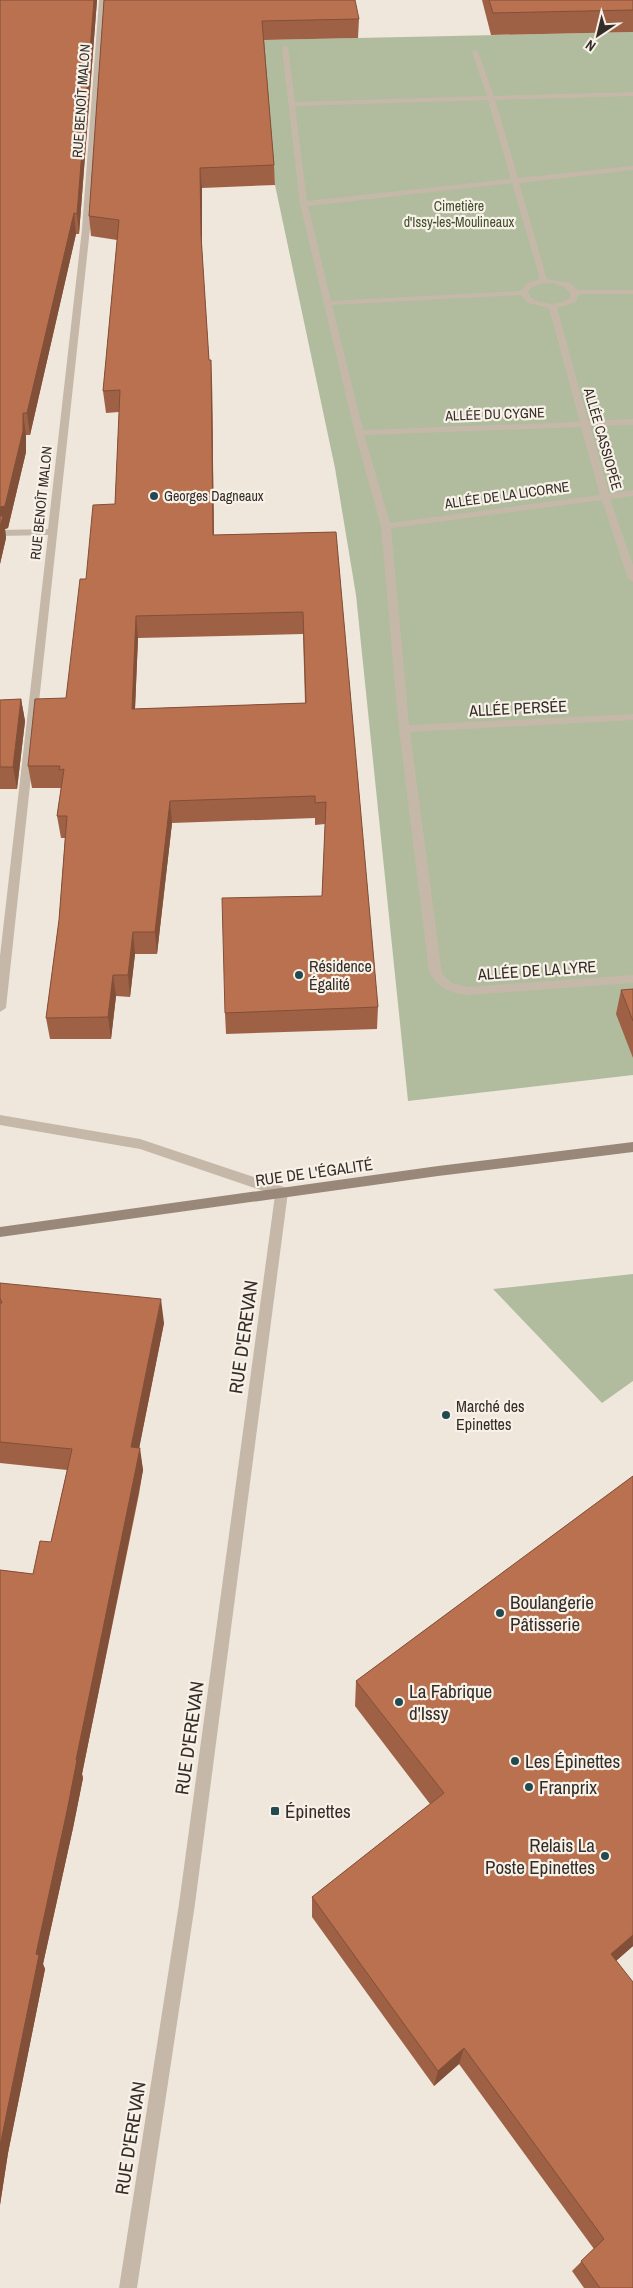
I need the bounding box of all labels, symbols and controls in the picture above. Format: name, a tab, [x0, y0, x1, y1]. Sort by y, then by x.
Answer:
north arrow	[573, 10, 623, 60]
text: N	[582, 36, 599, 55]
street label: RUE BENOÎT MALON	[68, 44, 94, 158]
park label: Cimetière d'Issy-les-Moulineaux	[404, 197, 515, 231]
street label: ALLÉE CASSIOPÉE	[580, 385, 626, 492]
street label: ALLÉE DU CYGNE	[444, 403, 545, 425]
street label: RUE BENOÎT MALON	[26, 445, 56, 561]
street label: ALLÉE DE LA LICORNE	[443, 477, 571, 513]
place label: Georges Dagneaux	[164, 487, 264, 505]
marker: Georges Dagneaux	[148, 490, 160, 502]
street label: ALLÉE PERSÉE	[468, 694, 567, 722]
place label: Résidence Égalité	[309, 955, 372, 995]
street label: ALLÉE DE LA LYRE	[476, 955, 597, 985]
marker: Résidence Égalité	[293, 969, 305, 981]
street label: RUE DE L'ÉGALITÉ	[254, 1153, 374, 1191]
street label: RUE D'EREVAN	[222, 1279, 264, 1395]
place label: Marché des Epinettes	[456, 1395, 525, 1435]
marker: Marché des Epinettes	[440, 1409, 452, 1421]
place label: Boulangerie Pâtisserie	[510, 1589, 594, 1637]
marker: Boulangerie Pâtisserie	[494, 1607, 506, 1619]
place label: La Fabrique d'Issy	[409, 1678, 492, 1726]
street label: RUE D'EREVAN	[168, 1680, 210, 1796]
marker: La Fabrique d'Issy	[393, 1696, 405, 1708]
place label: Les Épinettes	[525, 1748, 620, 1774]
marker: Les Épinettes	[509, 1755, 521, 1767]
place label: Franprix	[539, 1774, 597, 1800]
marker: Franprix	[523, 1781, 535, 1793]
place label: Épinettes	[285, 1798, 351, 1824]
marker: Épinettes	[269, 1805, 281, 1817]
place label: Relais La Poste Epinettes	[485, 1832, 595, 1880]
marker: Relais La Poste Epinettes	[599, 1850, 611, 1862]
street label: RUE D'EREVAN	[108, 2079, 152, 2197]

